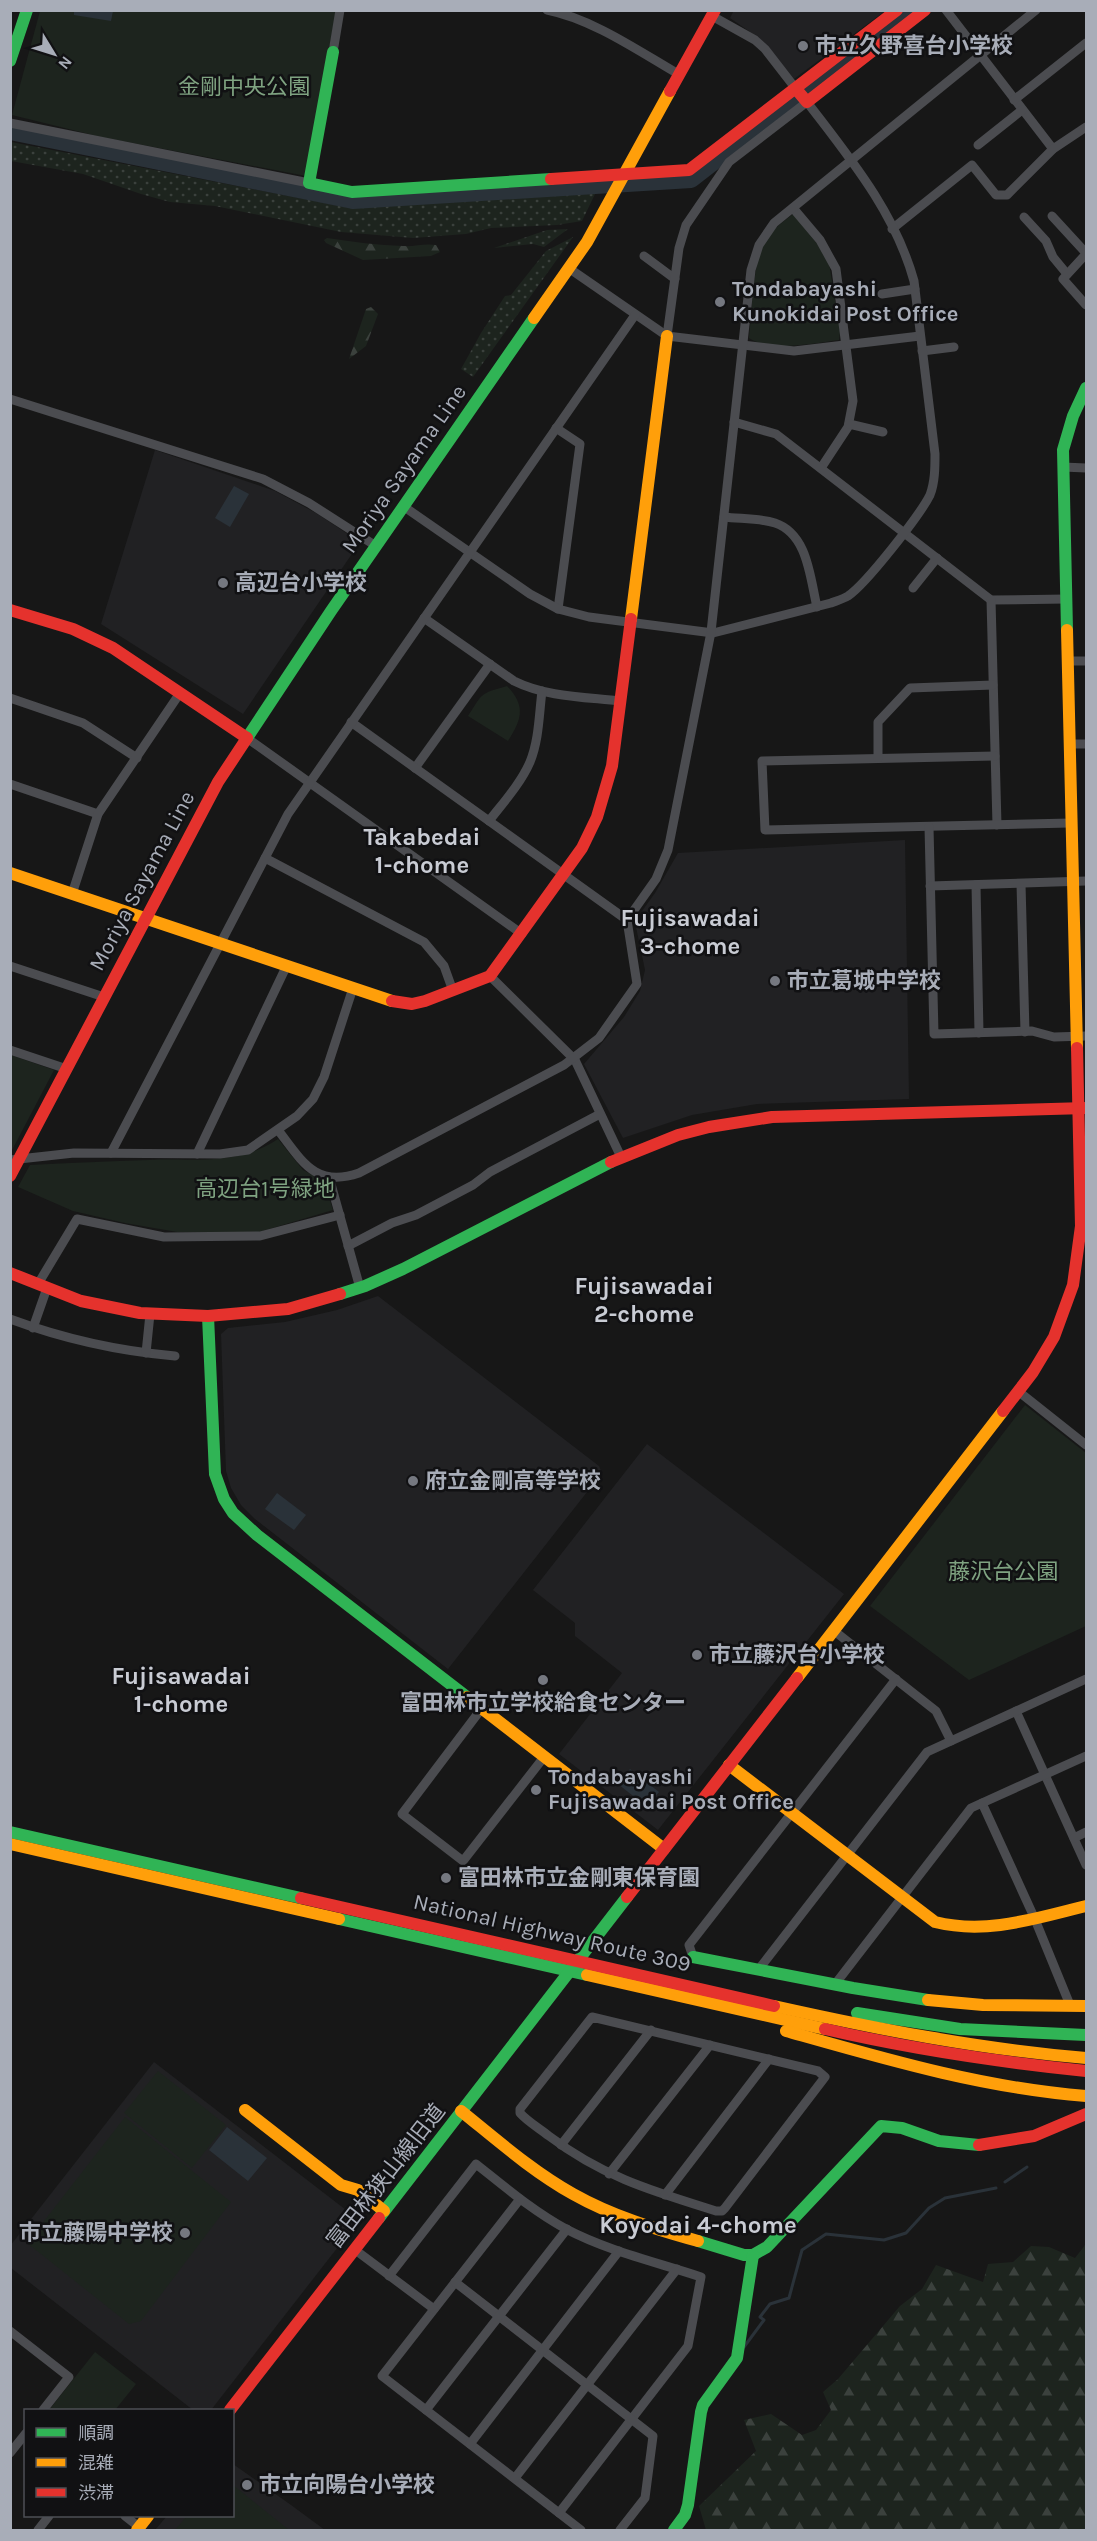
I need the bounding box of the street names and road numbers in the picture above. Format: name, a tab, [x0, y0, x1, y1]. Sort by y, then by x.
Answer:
street label: Moriya Sayama Line	[336, 380, 472, 558]
street label: Moriya Sayama Line	[84, 787, 200, 975]
street label: National Highway Route 309	[411, 1888, 693, 1978]
street label: 富田林狭山線旧道	[322, 2099, 450, 2253]

